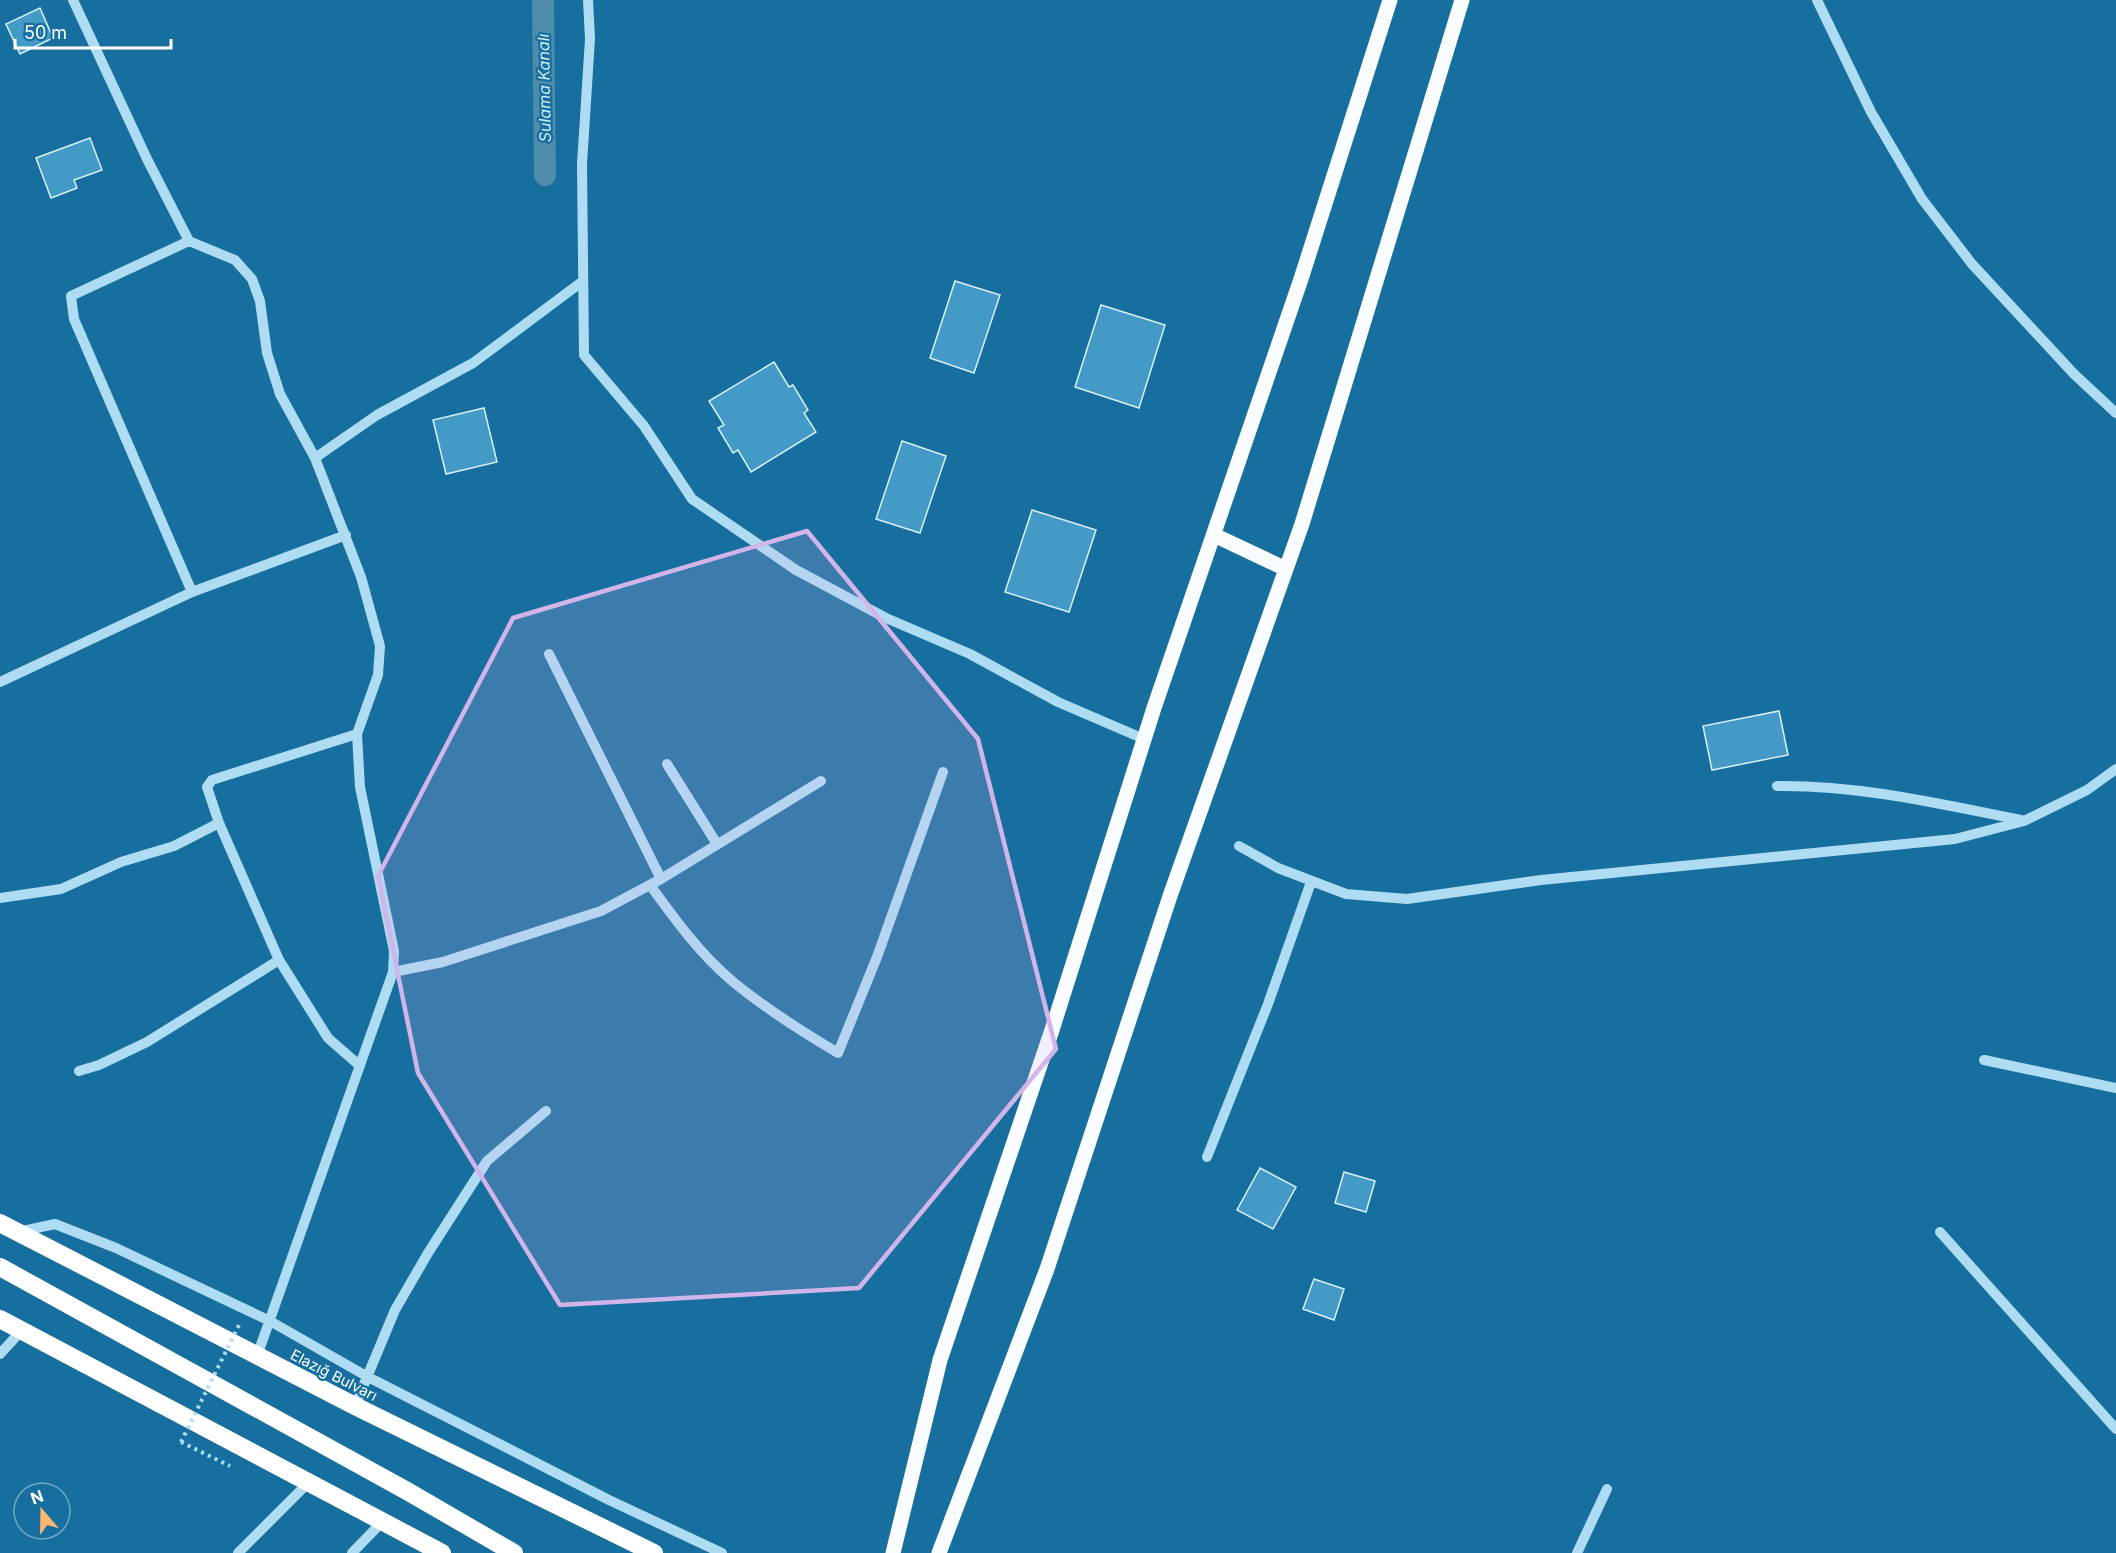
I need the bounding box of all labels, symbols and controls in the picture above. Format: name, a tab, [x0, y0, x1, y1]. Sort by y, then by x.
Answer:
scale bar	[15, 12, 171, 50]
text: 50 m	[24, 22, 67, 43]
water label: Sulama Kanalı	[533, 33, 555, 143]
street label: Elazığ Bulvarı	[287, 1345, 381, 1405]
north arrow	[12, 1481, 72, 1541]
text: N	[28, 1485, 46, 1508]

